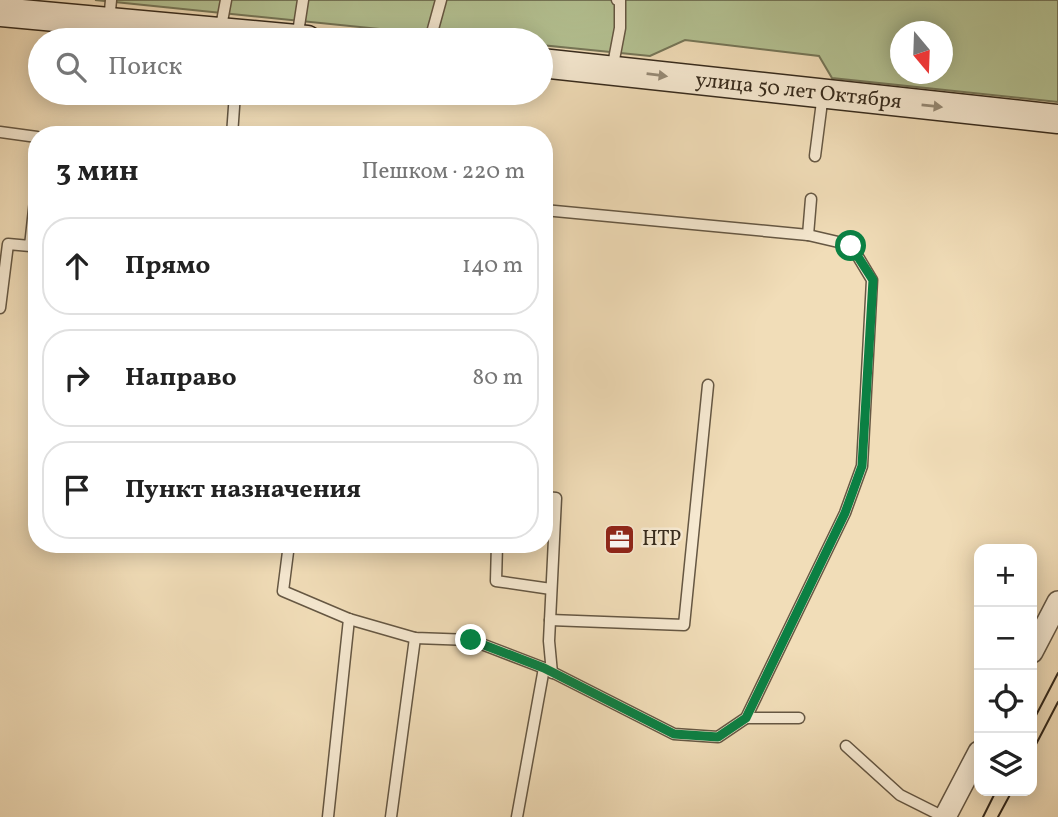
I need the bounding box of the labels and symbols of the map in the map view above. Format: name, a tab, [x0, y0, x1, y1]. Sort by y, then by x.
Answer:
north arrow	[890, 21, 953, 84]
street label: улица 50 лет Октября	[694, 65, 903, 116]
one-way arrow	[647, 70, 669, 81]
one-way arrow	[921, 100, 943, 111]
route start	[835, 230, 866, 261]
office icon: НТР	[602, 522, 636, 556]
place label: НТР	[642, 525, 681, 554]
route end	[455, 624, 486, 655]

